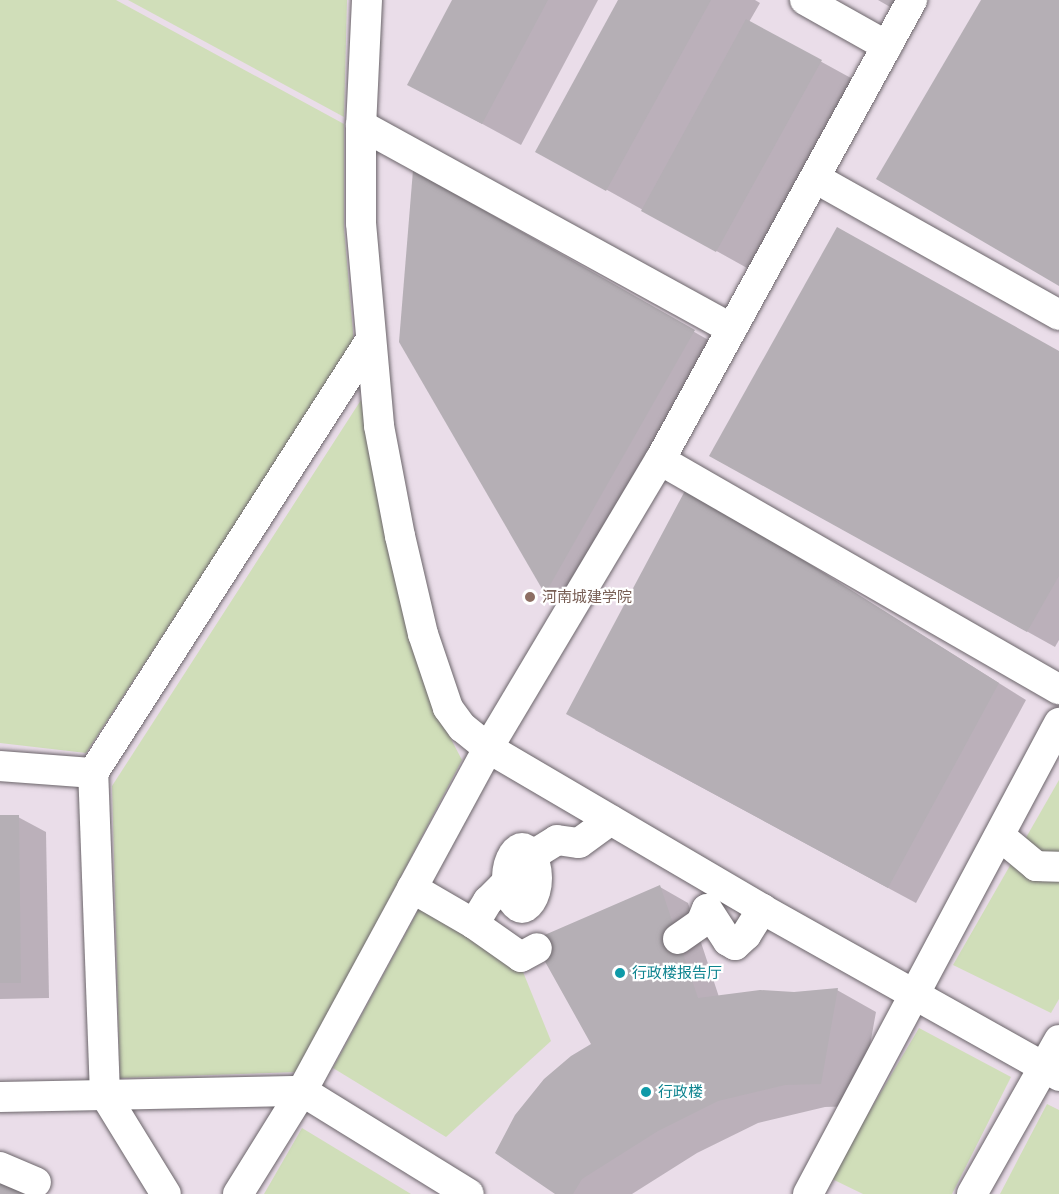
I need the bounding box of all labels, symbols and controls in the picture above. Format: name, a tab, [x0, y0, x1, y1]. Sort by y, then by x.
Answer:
place label: 河南城建学院	[542, 588, 632, 606]
marker: 河南城建学院	[523, 590, 537, 604]
place label: 行政楼报告厅	[632, 964, 722, 982]
marker: 行政楼报告厅	[613, 966, 627, 980]
place label: 行政楼	[658, 1083, 703, 1101]
marker: 行政楼	[639, 1085, 653, 1099]

